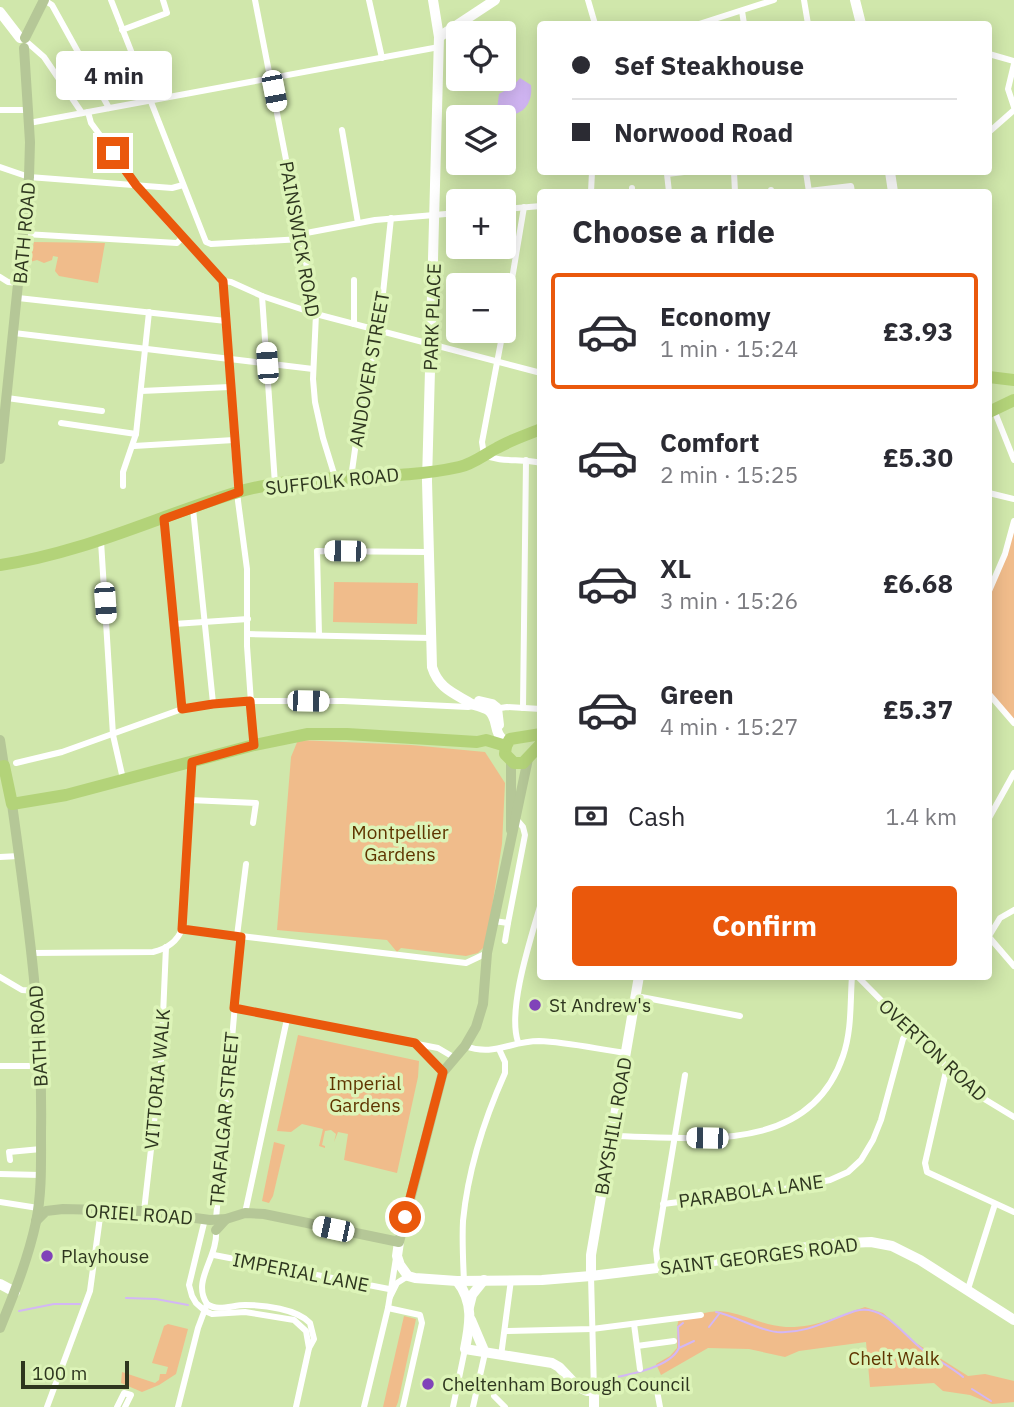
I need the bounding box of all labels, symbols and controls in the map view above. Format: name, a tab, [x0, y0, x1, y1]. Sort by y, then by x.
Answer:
map controls	[446, 21, 516, 343]
button: locate	[446, 21, 516, 91]
text: Sef Steakhouse	[614, 48, 804, 82]
callout: 4 min	[55, 52, 171, 100]
text: 4 min	[84, 60, 144, 90]
car	[260, 68, 289, 114]
button: layers	[446, 105, 516, 175]
text: Norwood Road	[614, 115, 793, 149]
route end	[97, 137, 129, 169]
street label: PAINSWICK ROAD	[274, 159, 326, 319]
street label: BATH ROAD	[8, 181, 40, 285]
button: +	[446, 189, 516, 259]
text: Choose a ride	[572, 210, 775, 252]
street label: PARK PLACE	[418, 263, 446, 371]
button: −	[446, 273, 516, 343]
street label: ANDOVER STREET	[343, 289, 395, 449]
text: Economy	[660, 299, 771, 333]
icon: car	[576, 300, 639, 363]
text: £3.93	[883, 314, 953, 348]
text: 1 min · 15:24	[660, 333, 798, 363]
car	[256, 341, 279, 385]
text: Comfort	[660, 425, 759, 459]
icon: car	[576, 426, 639, 489]
text: £5.30	[883, 440, 953, 474]
text: 2 min · 15:25	[660, 459, 798, 489]
street label: SUFFOLK ROAD	[264, 462, 400, 500]
car	[324, 540, 367, 562]
text: XL	[660, 551, 691, 585]
icon: car	[576, 552, 639, 615]
text: £6.68	[883, 566, 953, 600]
car	[94, 581, 117, 625]
text: 3 min · 15:26	[660, 585, 798, 615]
text: Green	[660, 677, 734, 711]
icon: car	[576, 678, 639, 741]
car	[287, 690, 330, 712]
text: £5.37	[883, 692, 953, 726]
text: 4 min · 15:27	[660, 711, 798, 741]
icon: cash	[572, 797, 610, 835]
text: Cash	[628, 799, 685, 833]
text: 1.4 km	[886, 801, 957, 831]
park label: Montpellier Gardens	[351, 820, 449, 866]
button: Confirm	[572, 886, 957, 966]
street label: BATH ROAD	[23, 984, 53, 1088]
place label: St Andrew's	[549, 993, 651, 1017]
street label: OVERTON ROAD	[874, 994, 992, 1106]
marker: St Andrew's	[527, 997, 543, 1013]
street label: VITTORIA WALK	[139, 1008, 175, 1150]
street label: TRAFALGAR STREET	[204, 1031, 244, 1207]
street label: BAYSHILL ROAD	[589, 1055, 637, 1197]
park label: Imperial Gardens	[329, 1071, 401, 1117]
car	[686, 1127, 729, 1149]
street label: PARABOLA LANE	[677, 1169, 825, 1213]
street label: ORIEL ROAD	[84, 1198, 194, 1230]
route start	[389, 1201, 421, 1233]
car	[311, 1214, 356, 1244]
street label: SAINT GEORGES ROAD	[659, 1232, 859, 1280]
place label: Playhouse	[61, 1244, 149, 1268]
street label: IMPERIAL LANE	[231, 1247, 371, 1297]
marker: Playhouse	[39, 1248, 55, 1264]
park label: Chelt Walk	[848, 1346, 940, 1370]
scale bar	[21, 1358, 130, 1390]
text: 100 m	[32, 1361, 87, 1385]
place label: Cheltenham Borough Council	[442, 1372, 690, 1396]
marker: Cheltenham Borough Council	[420, 1376, 436, 1392]

